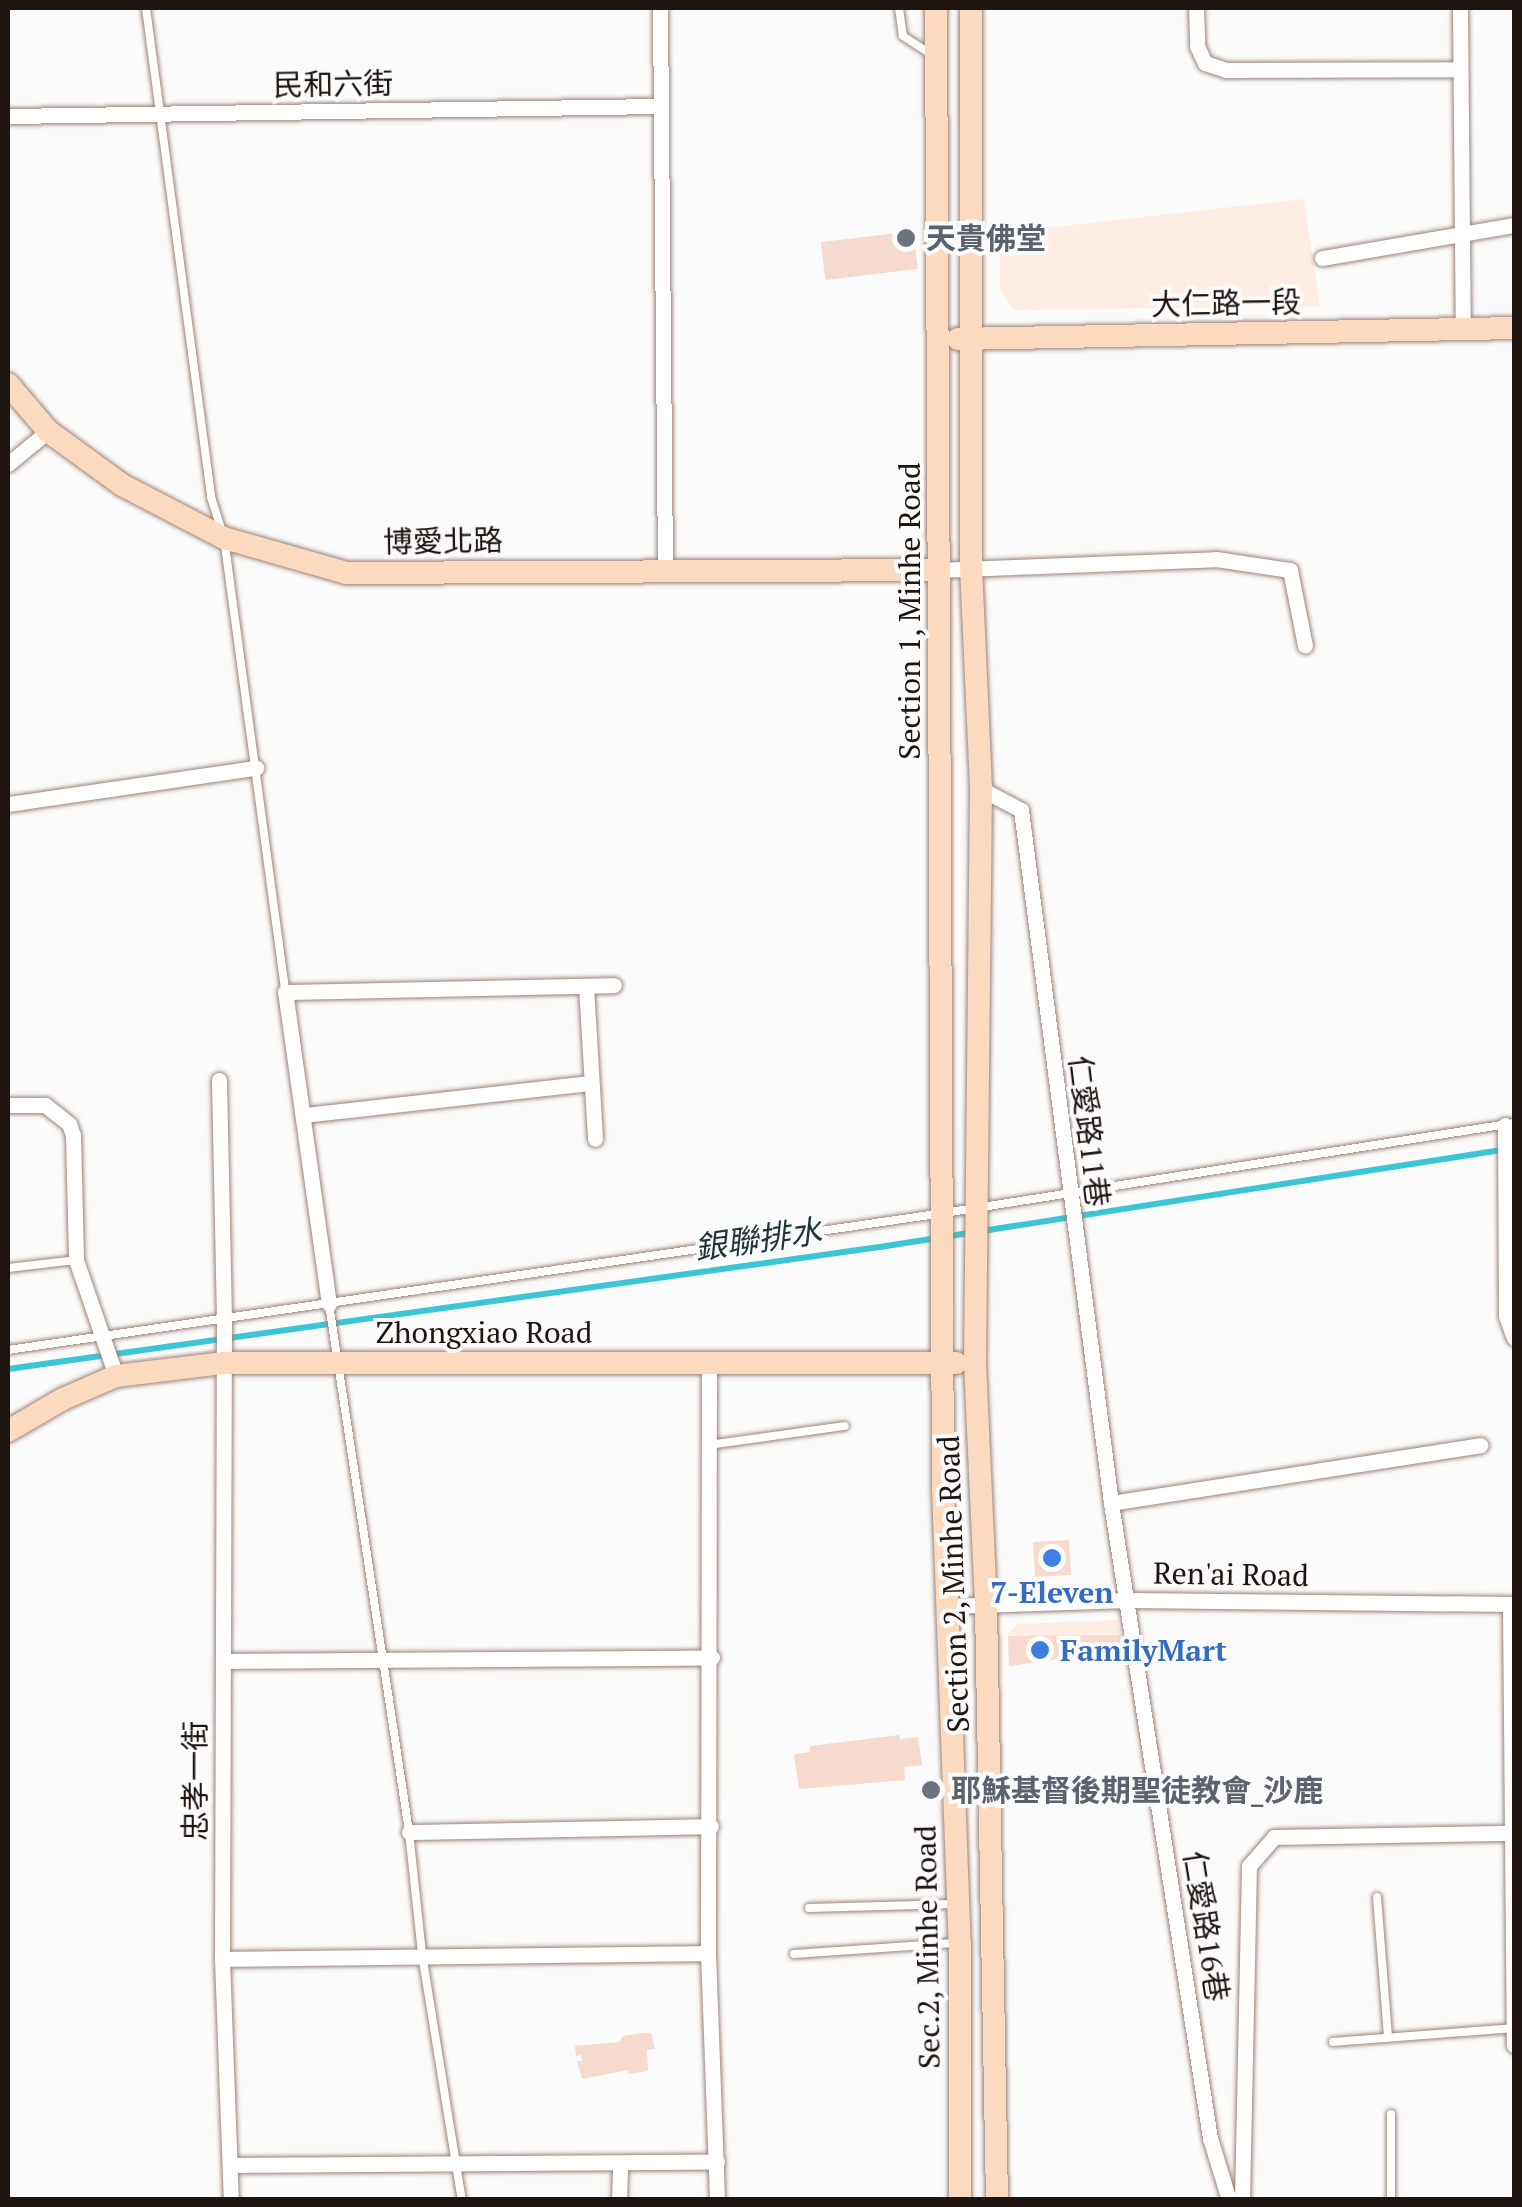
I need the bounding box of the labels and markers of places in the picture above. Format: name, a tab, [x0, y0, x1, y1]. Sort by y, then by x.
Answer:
place label: 天貴佛堂	[926, 220, 1046, 256]
marker: 天貴佛堂	[895, 227, 917, 249]
marker: 7-Eleven	[1041, 1547, 1063, 1569]
place label: 7-Eleven	[990, 1574, 1114, 1610]
place label: FamilyMart	[1060, 1632, 1227, 1668]
marker: FamilyMart	[1029, 1639, 1051, 1661]
place label: 耶穌基督後期聖徒教會_沙鹿	[951, 1772, 1323, 1808]
marker: 耶穌基督後期聖徒教會_沙鹿	[920, 1779, 942, 1801]

